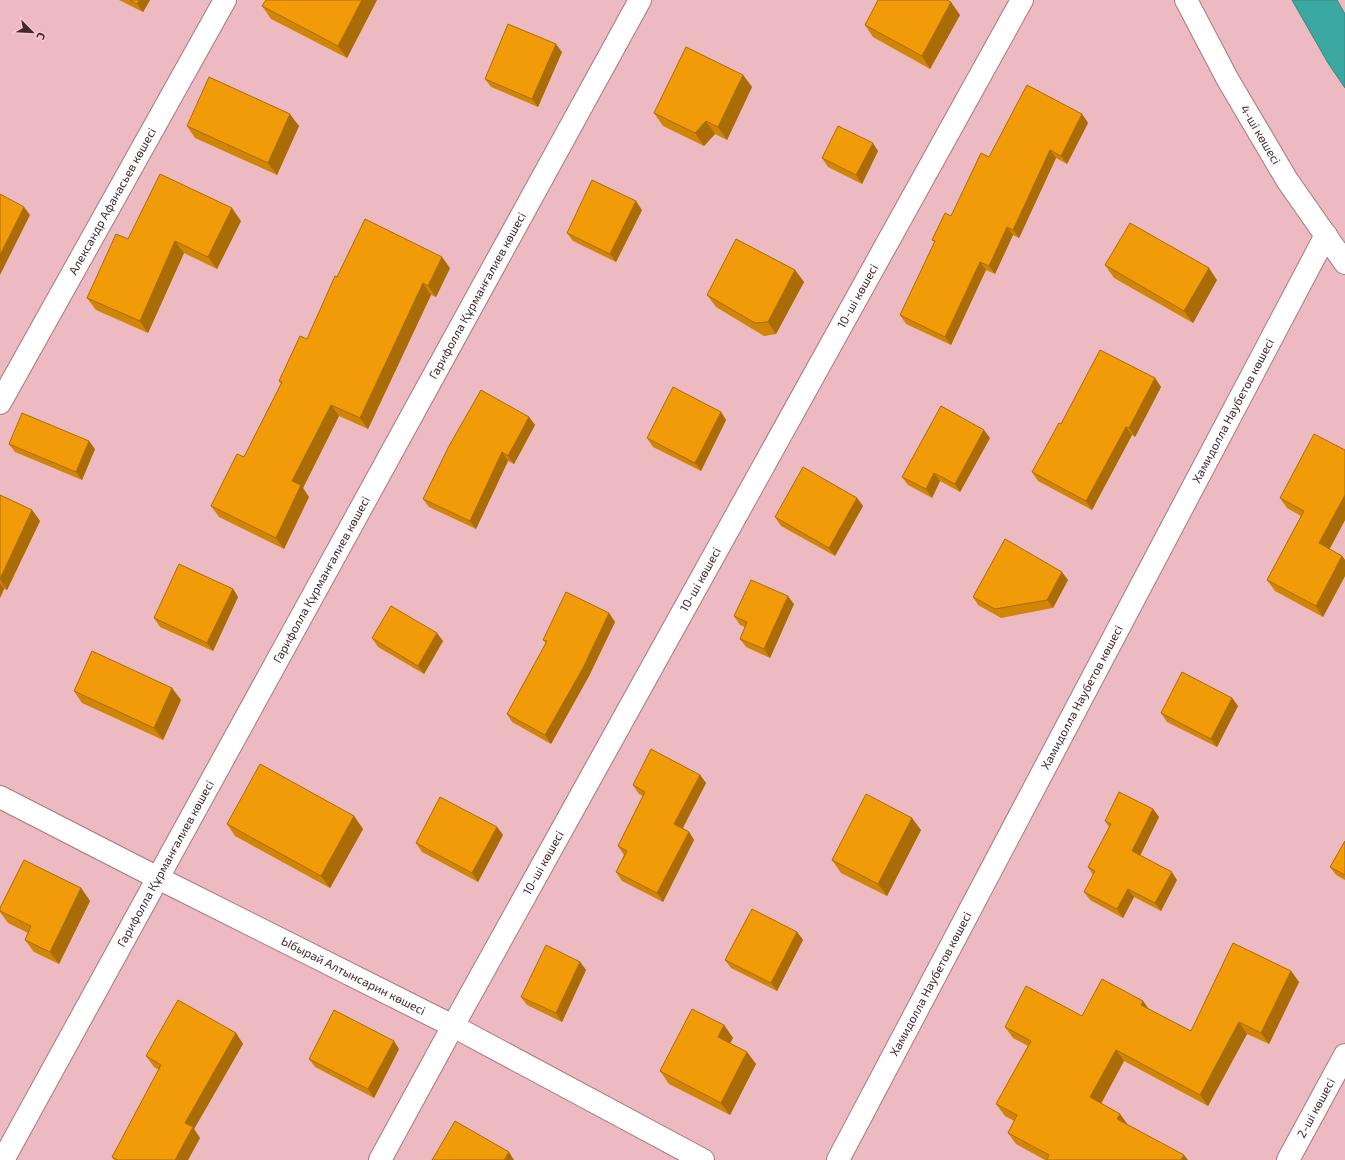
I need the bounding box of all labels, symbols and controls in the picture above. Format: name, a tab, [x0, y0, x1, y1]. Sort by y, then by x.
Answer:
north arrow	[12, 12, 52, 52]
text: С	[34, 31, 49, 42]
street label: 4-ші көшесі	[1238, 102, 1284, 166]
street label: Александр Афанасьев көшесі	[65, 125, 158, 277]
street label: Гарифолла Құрманғалиев көшесі	[425, 209, 528, 381]
street label: 10-ші көшесі	[833, 261, 880, 330]
street label: Хамидолла Наубетов көшесі	[1189, 336, 1276, 485]
street label: Гарифолла Құрманғалиев көшесі	[269, 493, 372, 665]
street label: 10-ші көшесі	[676, 545, 723, 614]
street label: Хамидолла Наубетов көшесі	[1037, 622, 1125, 771]
street label: Гарифолла Құрманғалиев көшесі	[113, 777, 216, 949]
street label: 10-ші көшесі	[519, 828, 566, 897]
street label: Хамидолла Наубетов көшесі	[886, 909, 974, 1058]
street label: Ыбырай Алтынсарин көшесі	[279, 933, 428, 1017]
street label: 2-ші көшесі	[1293, 1075, 1337, 1140]

